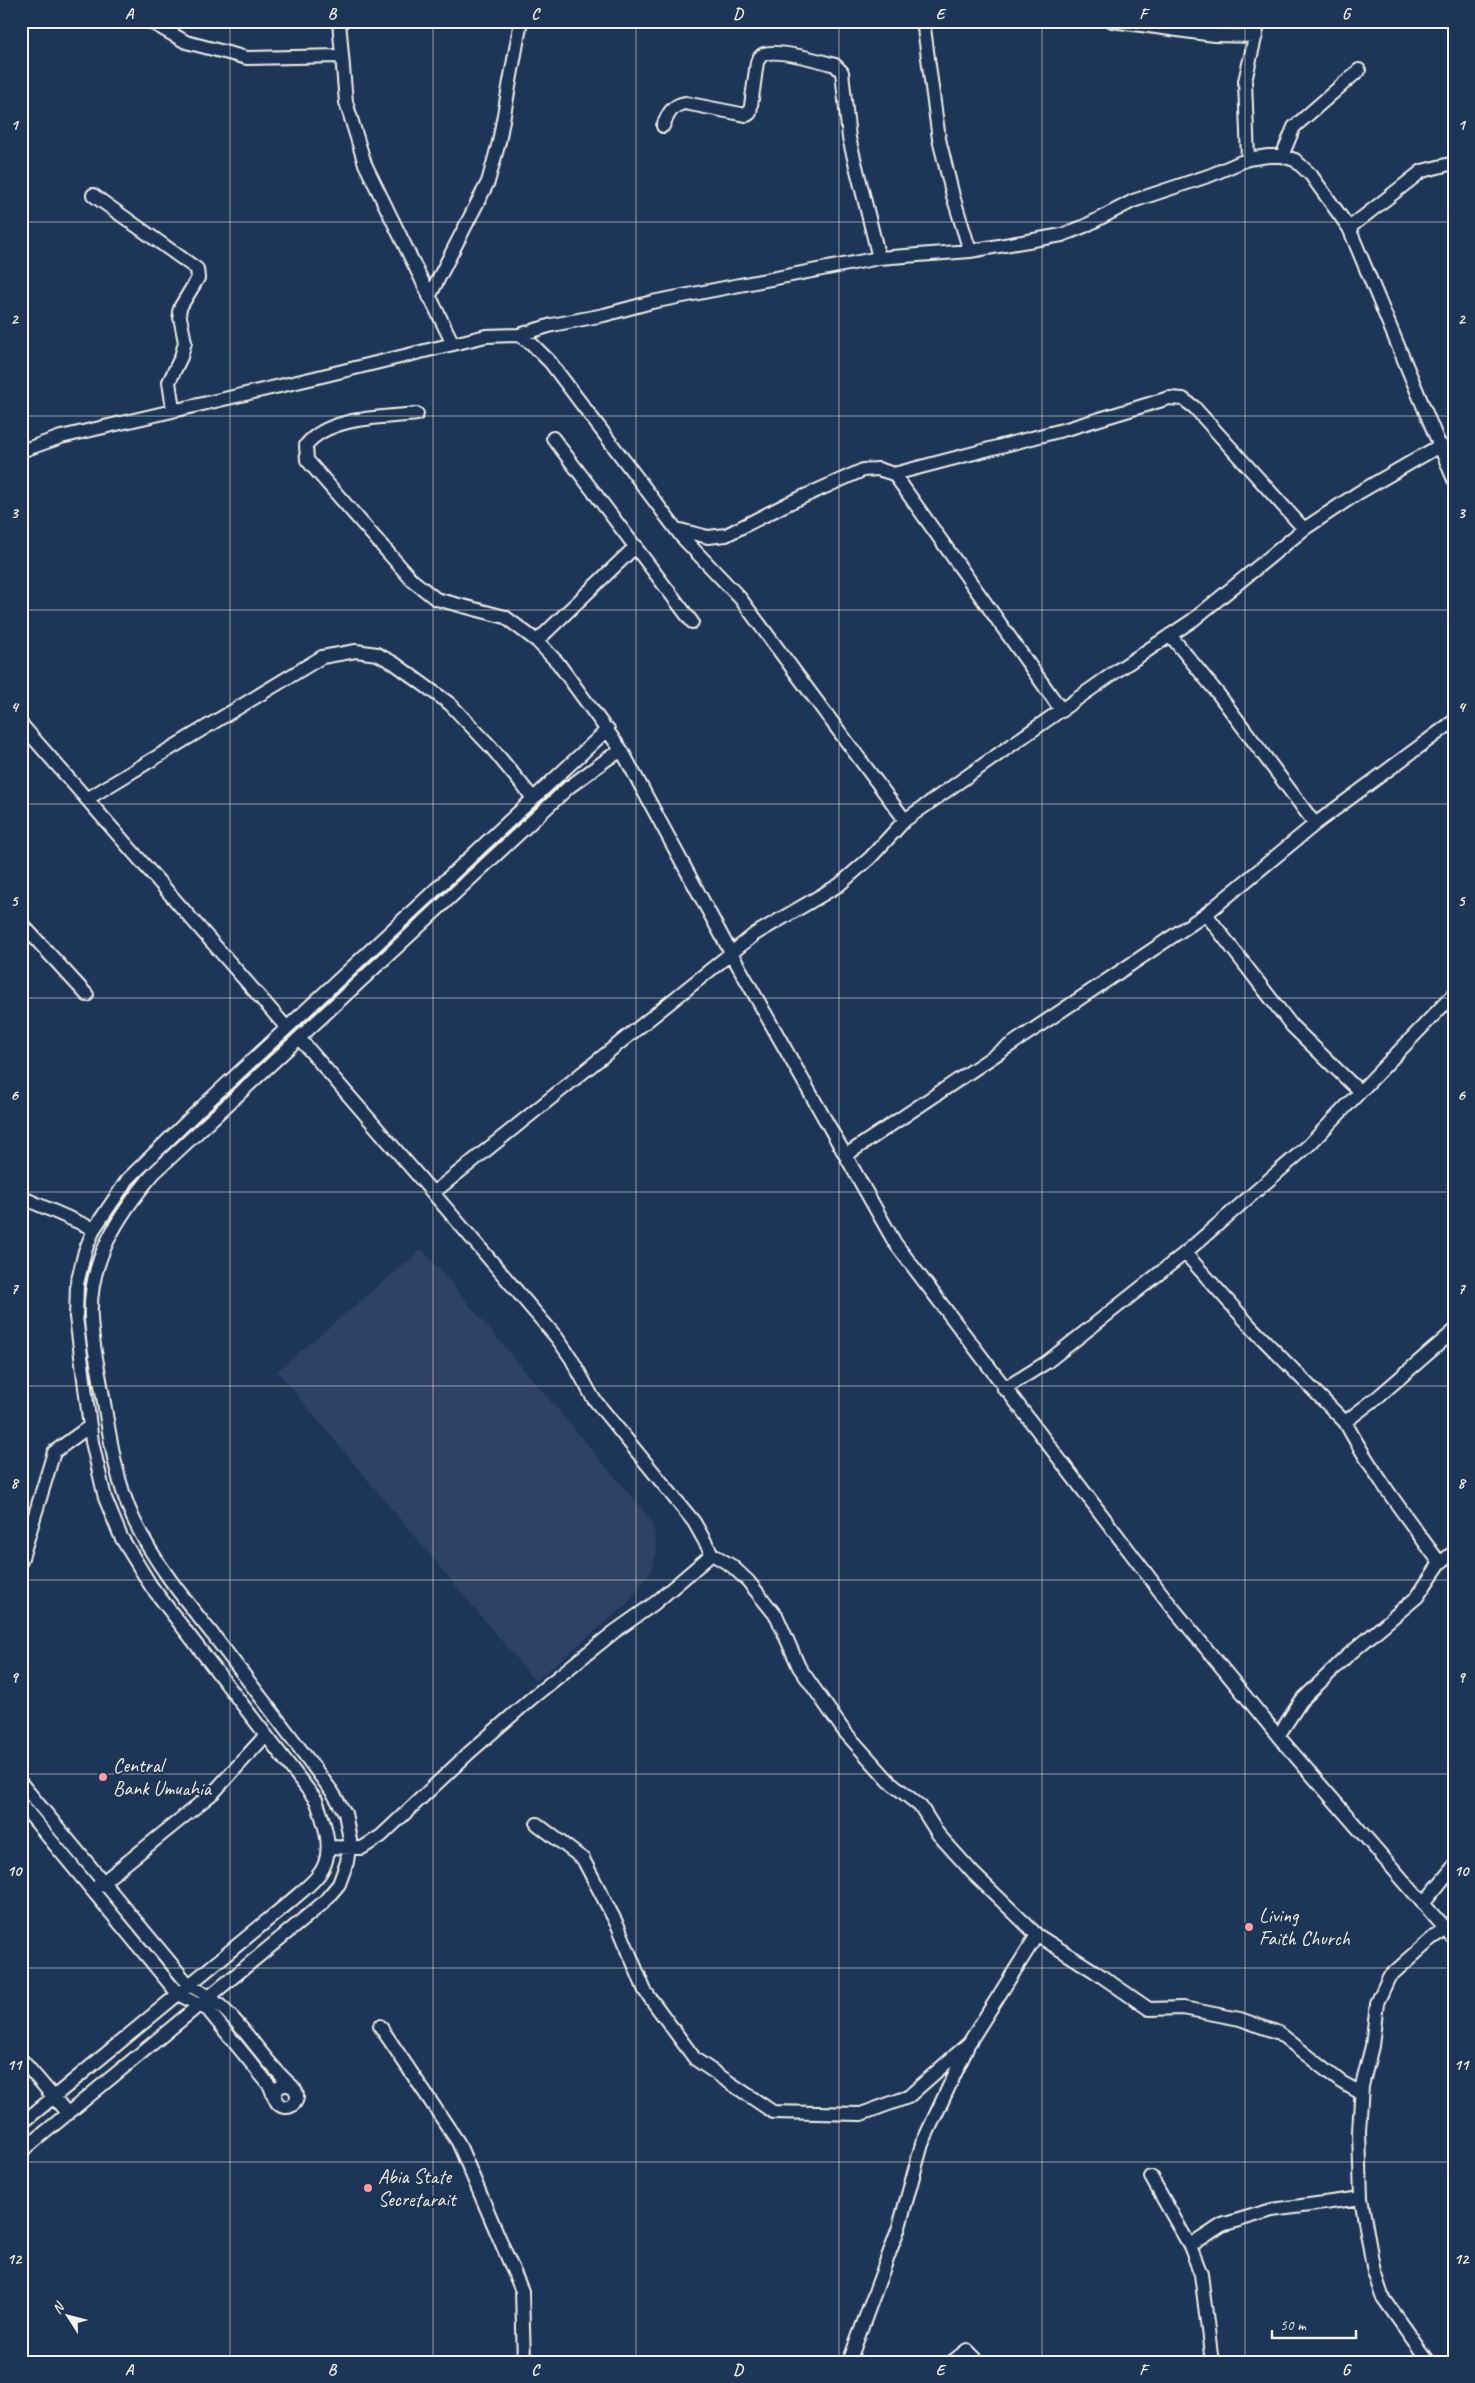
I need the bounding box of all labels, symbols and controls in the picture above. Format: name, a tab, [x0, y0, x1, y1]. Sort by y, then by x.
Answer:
text: A	[125, 4, 135, 24]
text: B	[328, 4, 338, 24]
text: C	[531, 4, 541, 24]
text: D	[733, 4, 744, 24]
text: E	[936, 4, 947, 24]
text: F	[1139, 4, 1150, 24]
text: G	[1342, 4, 1352, 24]
text: 1	[10, 115, 19, 135]
text: 1	[1457, 115, 1466, 135]
text: 2	[10, 309, 19, 329]
text: 2	[1457, 309, 1466, 329]
text: 3	[10, 503, 19, 523]
text: 3	[1457, 503, 1466, 523]
text: 4	[10, 697, 19, 717]
text: 4	[1457, 697, 1466, 717]
text: 5	[11, 891, 20, 911]
text: 5	[1458, 891, 1467, 911]
text: 6	[10, 1085, 19, 1105]
text: 6	[1457, 1085, 1466, 1105]
text: 7	[10, 1279, 19, 1299]
text: 7	[1457, 1279, 1466, 1299]
text: 8	[10, 1473, 19, 1493]
text: 8	[1457, 1473, 1466, 1493]
text: 9	[10, 1667, 19, 1687]
text: 9	[1457, 1667, 1466, 1687]
place label: Central Bank Umuahia	[113, 1753, 213, 1801]
marker: Central Bank Umuahia	[97, 1771, 109, 1783]
text: 10	[7, 1861, 23, 1881]
text: 10	[1454, 1861, 1470, 1881]
place label: Living Faith Church	[1259, 1903, 1351, 1951]
marker: Living Faith Church	[1243, 1921, 1255, 1933]
text: 11	[7, 2055, 23, 2075]
text: 11	[1454, 2055, 1470, 2075]
place label: Abia State Secretarait	[378, 2164, 458, 2212]
marker: Abia State Secretarait	[362, 2182, 374, 2194]
text: 12	[7, 2249, 23, 2269]
text: 12	[1454, 2249, 1470, 2269]
north arrow	[42, 2290, 92, 2340]
text: N	[48, 2298, 69, 2317]
scale bar	[1272, 2308, 1356, 2340]
text: 50 m	[1280, 2316, 1307, 2335]
text: A	[125, 2360, 135, 2380]
text: B	[328, 2360, 338, 2380]
text: C	[531, 2360, 541, 2380]
text: D	[733, 2360, 744, 2380]
text: E	[936, 2360, 947, 2380]
text: F	[1139, 2360, 1150, 2380]
text: G	[1342, 2360, 1352, 2380]

